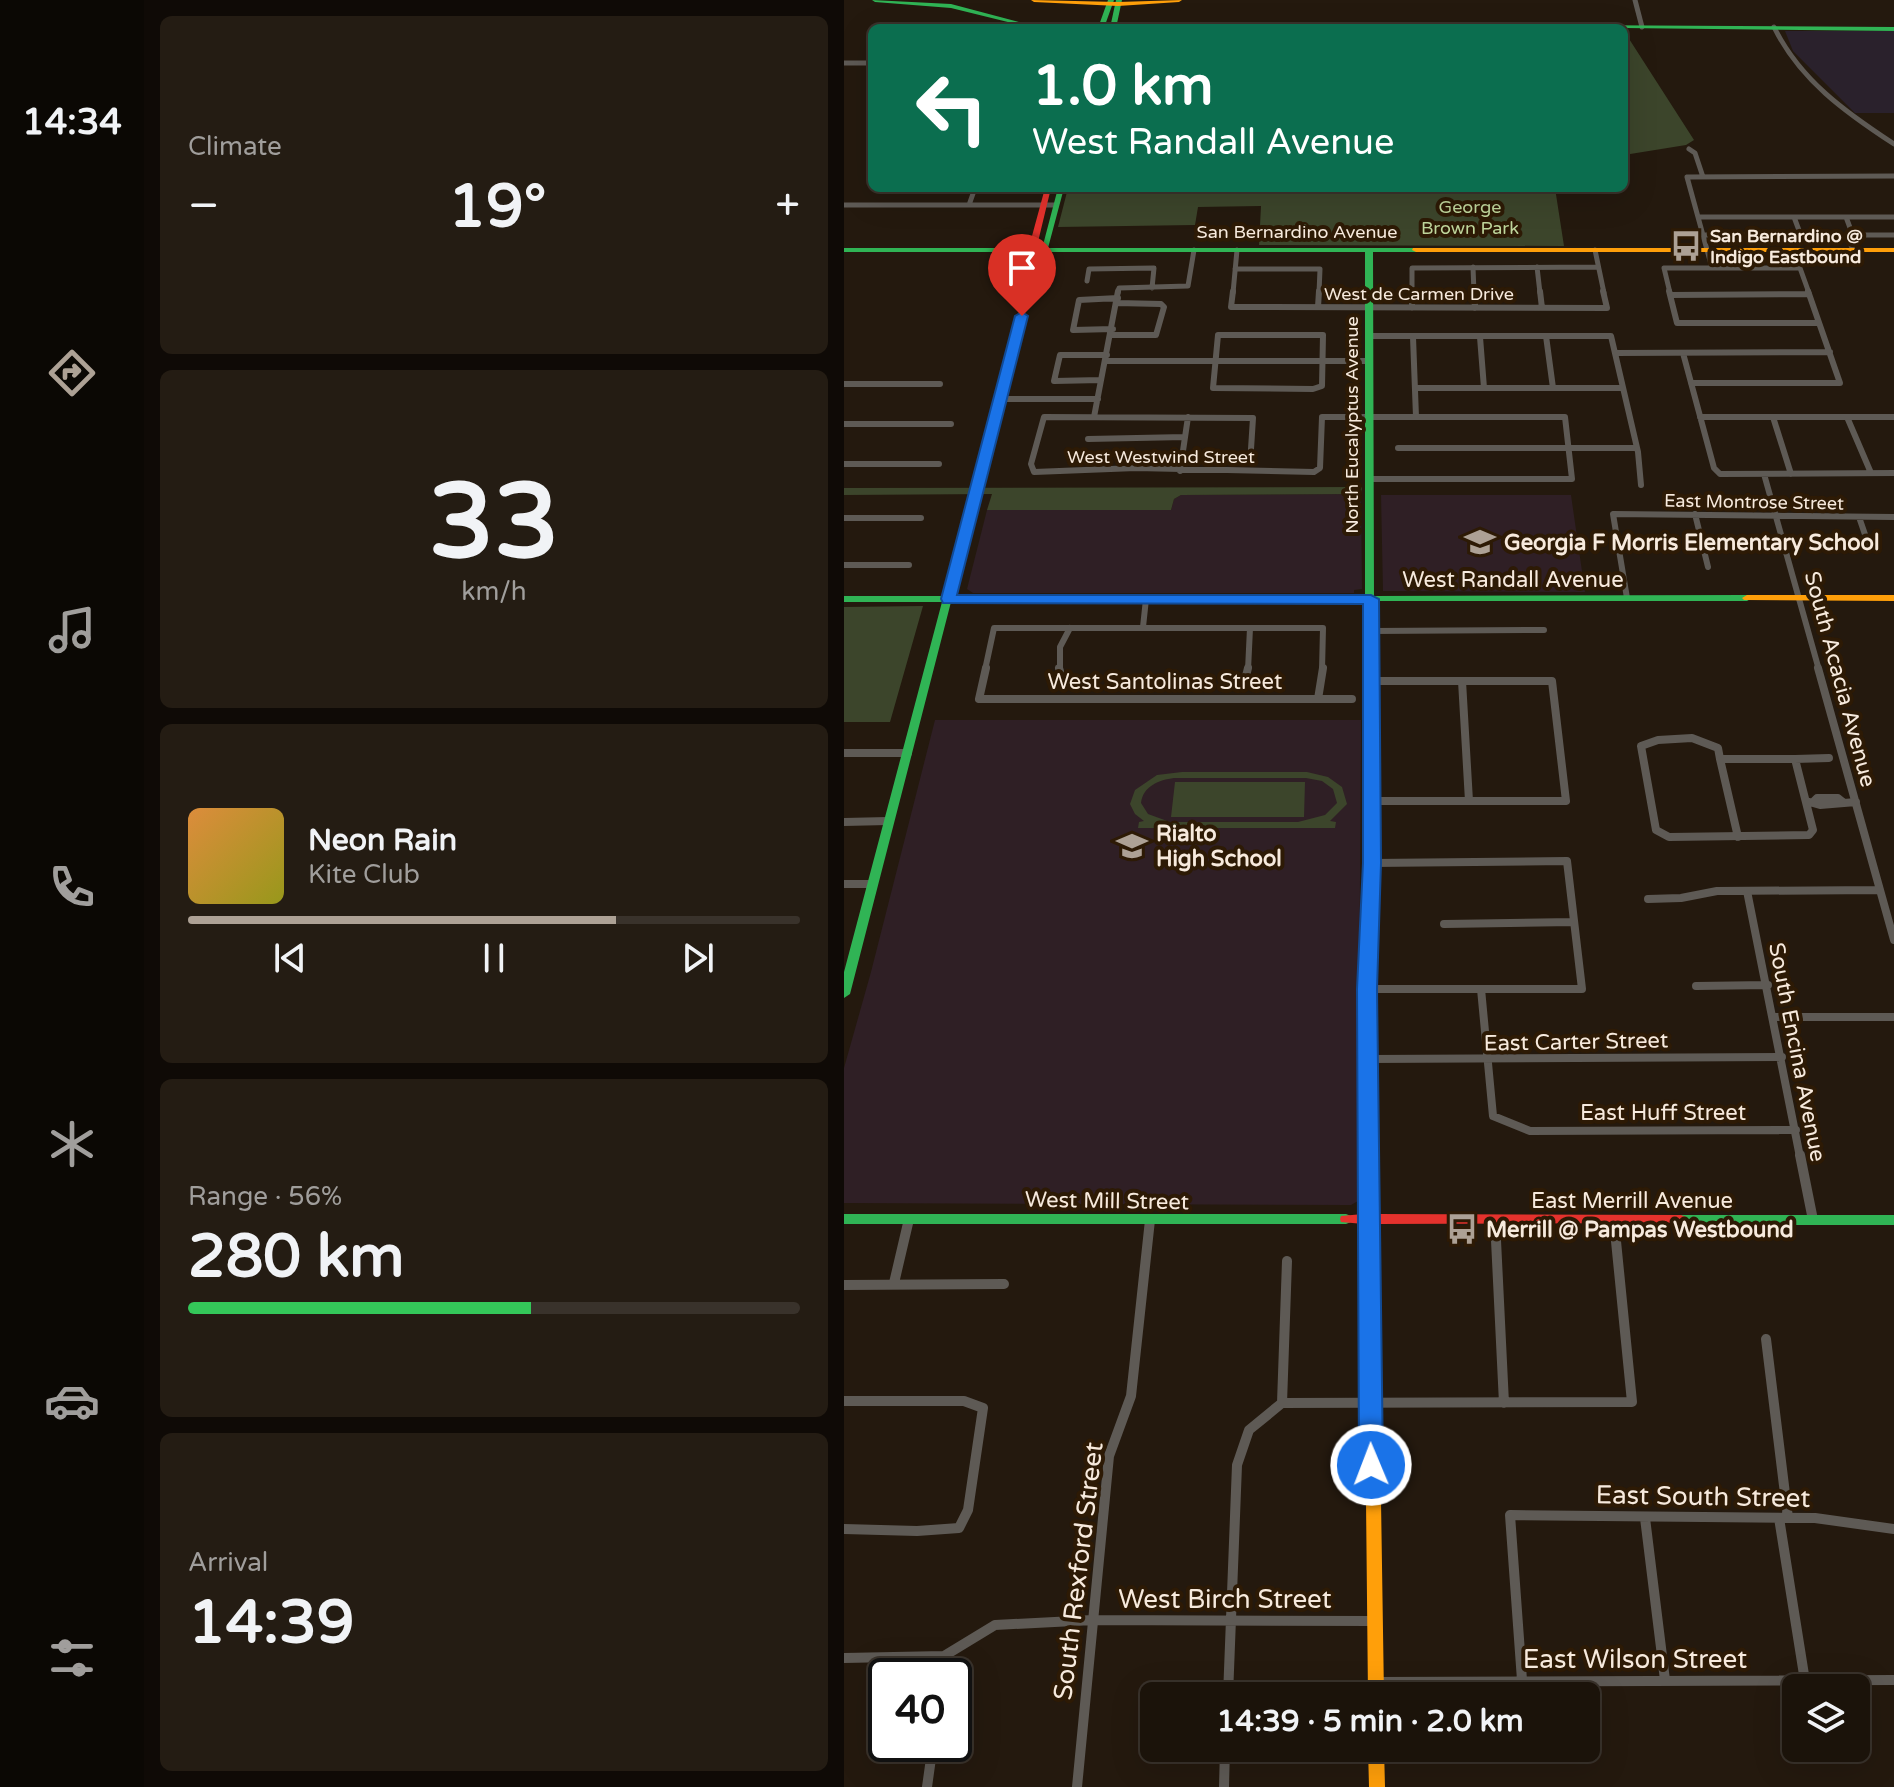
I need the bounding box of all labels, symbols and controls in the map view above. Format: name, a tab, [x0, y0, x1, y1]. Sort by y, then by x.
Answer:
text: 1.0 km	[1032, 53, 1213, 120]
icon: left	[900, 56, 1004, 160]
text: 14:34	[22, 101, 122, 144]
text: West Randall Avenue	[1032, 121, 1394, 164]
text: Climate	[188, 131, 282, 162]
text: 19°	[448, 171, 546, 243]
text: −	[188, 180, 219, 233]
text: +	[775, 180, 800, 233]
park label: George Brown Park	[1421, 196, 1519, 239]
street label: San Bernardino Avenue	[1197, 221, 1397, 243]
place label: San Bernardino @ Indigo Eastbound	[1710, 225, 1863, 268]
bus stop icon: San Bernardino @ Indigo Eastbound	[1669, 229, 1703, 263]
pin	[988, 234, 1056, 316]
icon: arrive	[1000, 246, 1044, 290]
street label: West de Carmen Drive	[1324, 283, 1514, 305]
street label: North Eucalyptus Avenue	[1341, 316, 1363, 534]
icon: directions	[44, 345, 100, 401]
street label: West Westwind Street	[1067, 446, 1255, 468]
text: 33	[429, 461, 559, 586]
street label: East Montrose Street	[1664, 489, 1844, 515]
school or university icon: Georgia F Morris Elementary School	[1463, 525, 1497, 559]
place label: Georgia F Morris Elementary School	[1504, 530, 1879, 556]
street label: West Randall Avenue	[1402, 567, 1624, 593]
street label: South Acacia Avenue	[1799, 569, 1881, 790]
text: km/h	[461, 576, 527, 607]
icon: music	[44, 602, 100, 658]
street label: West Santolinas Street	[1048, 669, 1282, 695]
place label: Rialto High School	[1156, 821, 1282, 872]
text: Neon Rain	[308, 822, 457, 859]
school or university icon: Rialto High School	[1115, 829, 1149, 863]
icon: phone	[44, 859, 100, 915]
text: Kite Club	[308, 859, 420, 890]
icon: previous	[268, 936, 312, 980]
icon: pause	[472, 936, 516, 980]
icon: next	[676, 936, 720, 980]
street label: South Encina Avenue	[1763, 940, 1831, 1164]
street label: East Carter Street	[1483, 1027, 1669, 1057]
street label: East Huff Street	[1580, 1100, 1746, 1126]
icon: climate	[44, 1116, 100, 1172]
text: Range · 56%	[188, 1181, 342, 1212]
street label: West Mill Street	[1025, 1187, 1189, 1215]
street label: East Merrill Avenue	[1531, 1188, 1733, 1214]
bus stop icon: Merrill @ Pampas Westbound	[1445, 1212, 1479, 1246]
place label: Merrill @ Pampas Westbound	[1486, 1217, 1794, 1243]
text: 280 km	[188, 1221, 404, 1293]
icon: car	[44, 1373, 100, 1429]
position arrow	[1329, 1423, 1413, 1507]
street label: South Rexford Street	[1047, 1440, 1110, 1702]
street label: East South Street	[1595, 1479, 1811, 1514]
text: Arrival	[188, 1547, 268, 1578]
street label: West Birch Street	[1118, 1584, 1332, 1615]
text: 14:39	[188, 1587, 354, 1659]
icon: filters	[44, 1630, 100, 1686]
street label: East Wilson Street	[1523, 1644, 1747, 1675]
speed limit sign: 40	[868, 1658, 972, 1762]
map controls	[1782, 1674, 1870, 1762]
button: layers	[1782, 1674, 1870, 1762]
text: 14:39 · 5 min · 2.0 km	[1216, 1703, 1524, 1740]

